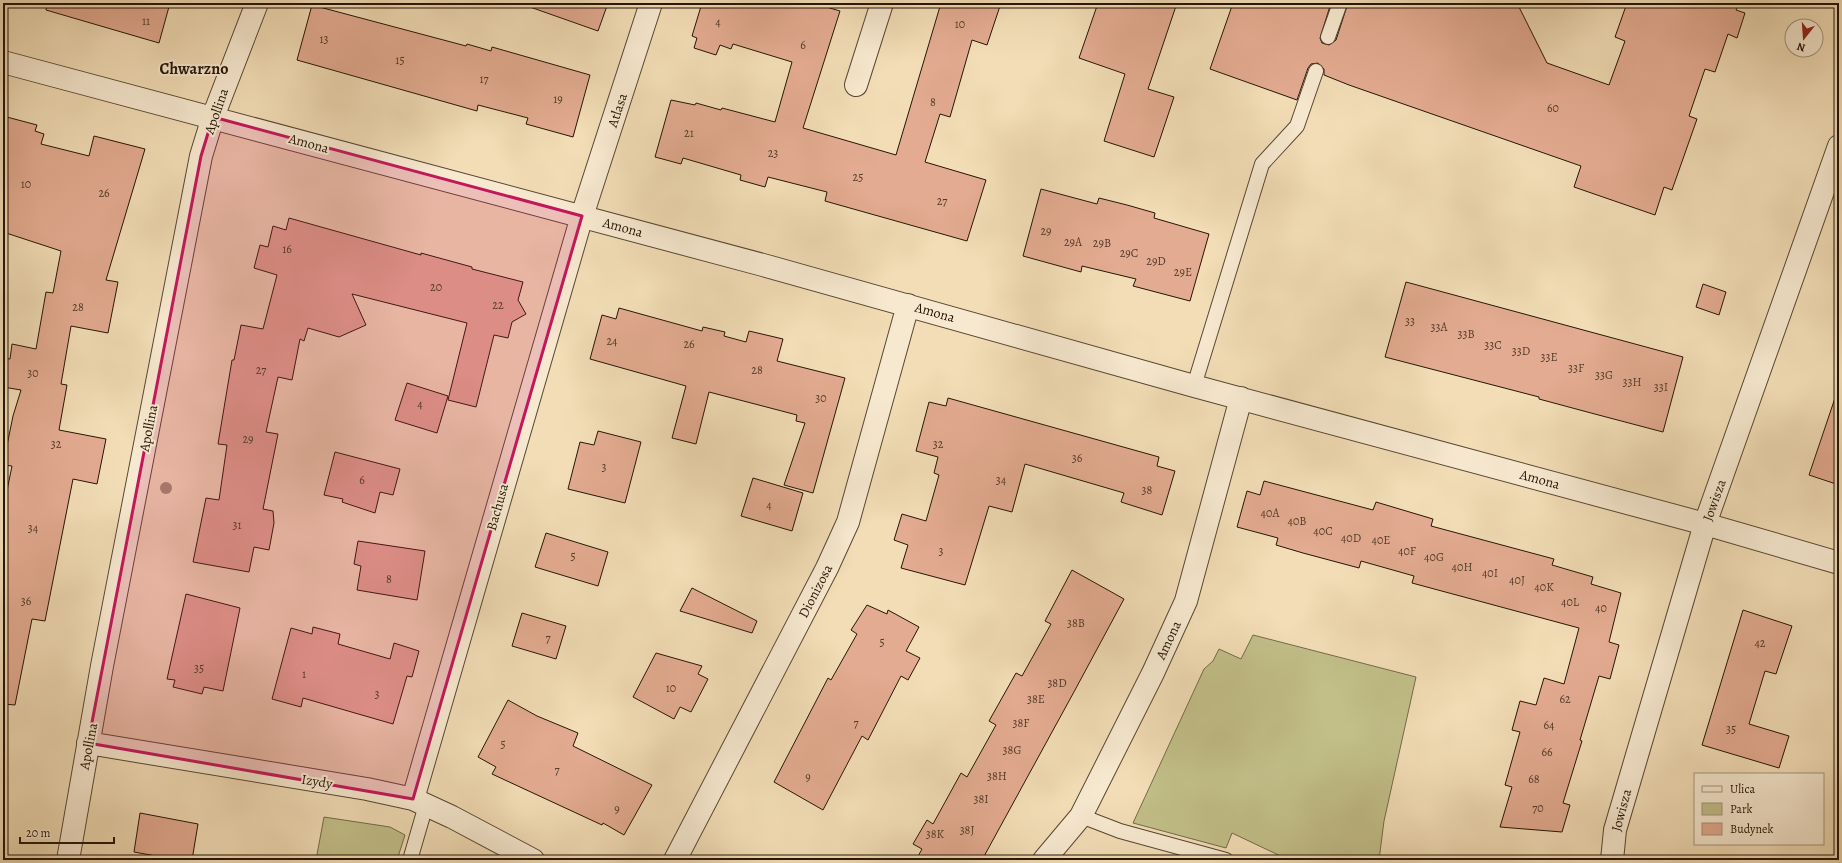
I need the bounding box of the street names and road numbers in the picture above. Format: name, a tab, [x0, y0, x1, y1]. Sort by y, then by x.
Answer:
street label: Apollina	[199, 85, 233, 138]
street label: Atlasa	[603, 90, 632, 131]
street label: Amona	[286, 129, 331, 158]
street label: Amona	[600, 213, 645, 242]
street label: Amona	[912, 297, 958, 327]
street label: Apollina	[134, 403, 162, 454]
street label: Amona	[1517, 465, 1562, 494]
street label: Jowisza	[1698, 476, 1731, 524]
street label: Bachusa	[482, 481, 513, 533]
street label: Dionizosa	[794, 561, 837, 621]
street label: Amona	[1151, 617, 1186, 664]
street label: Apollina	[74, 721, 102, 772]
street label: Izydy	[300, 770, 335, 793]
street label: Jowisza	[1607, 786, 1636, 833]

